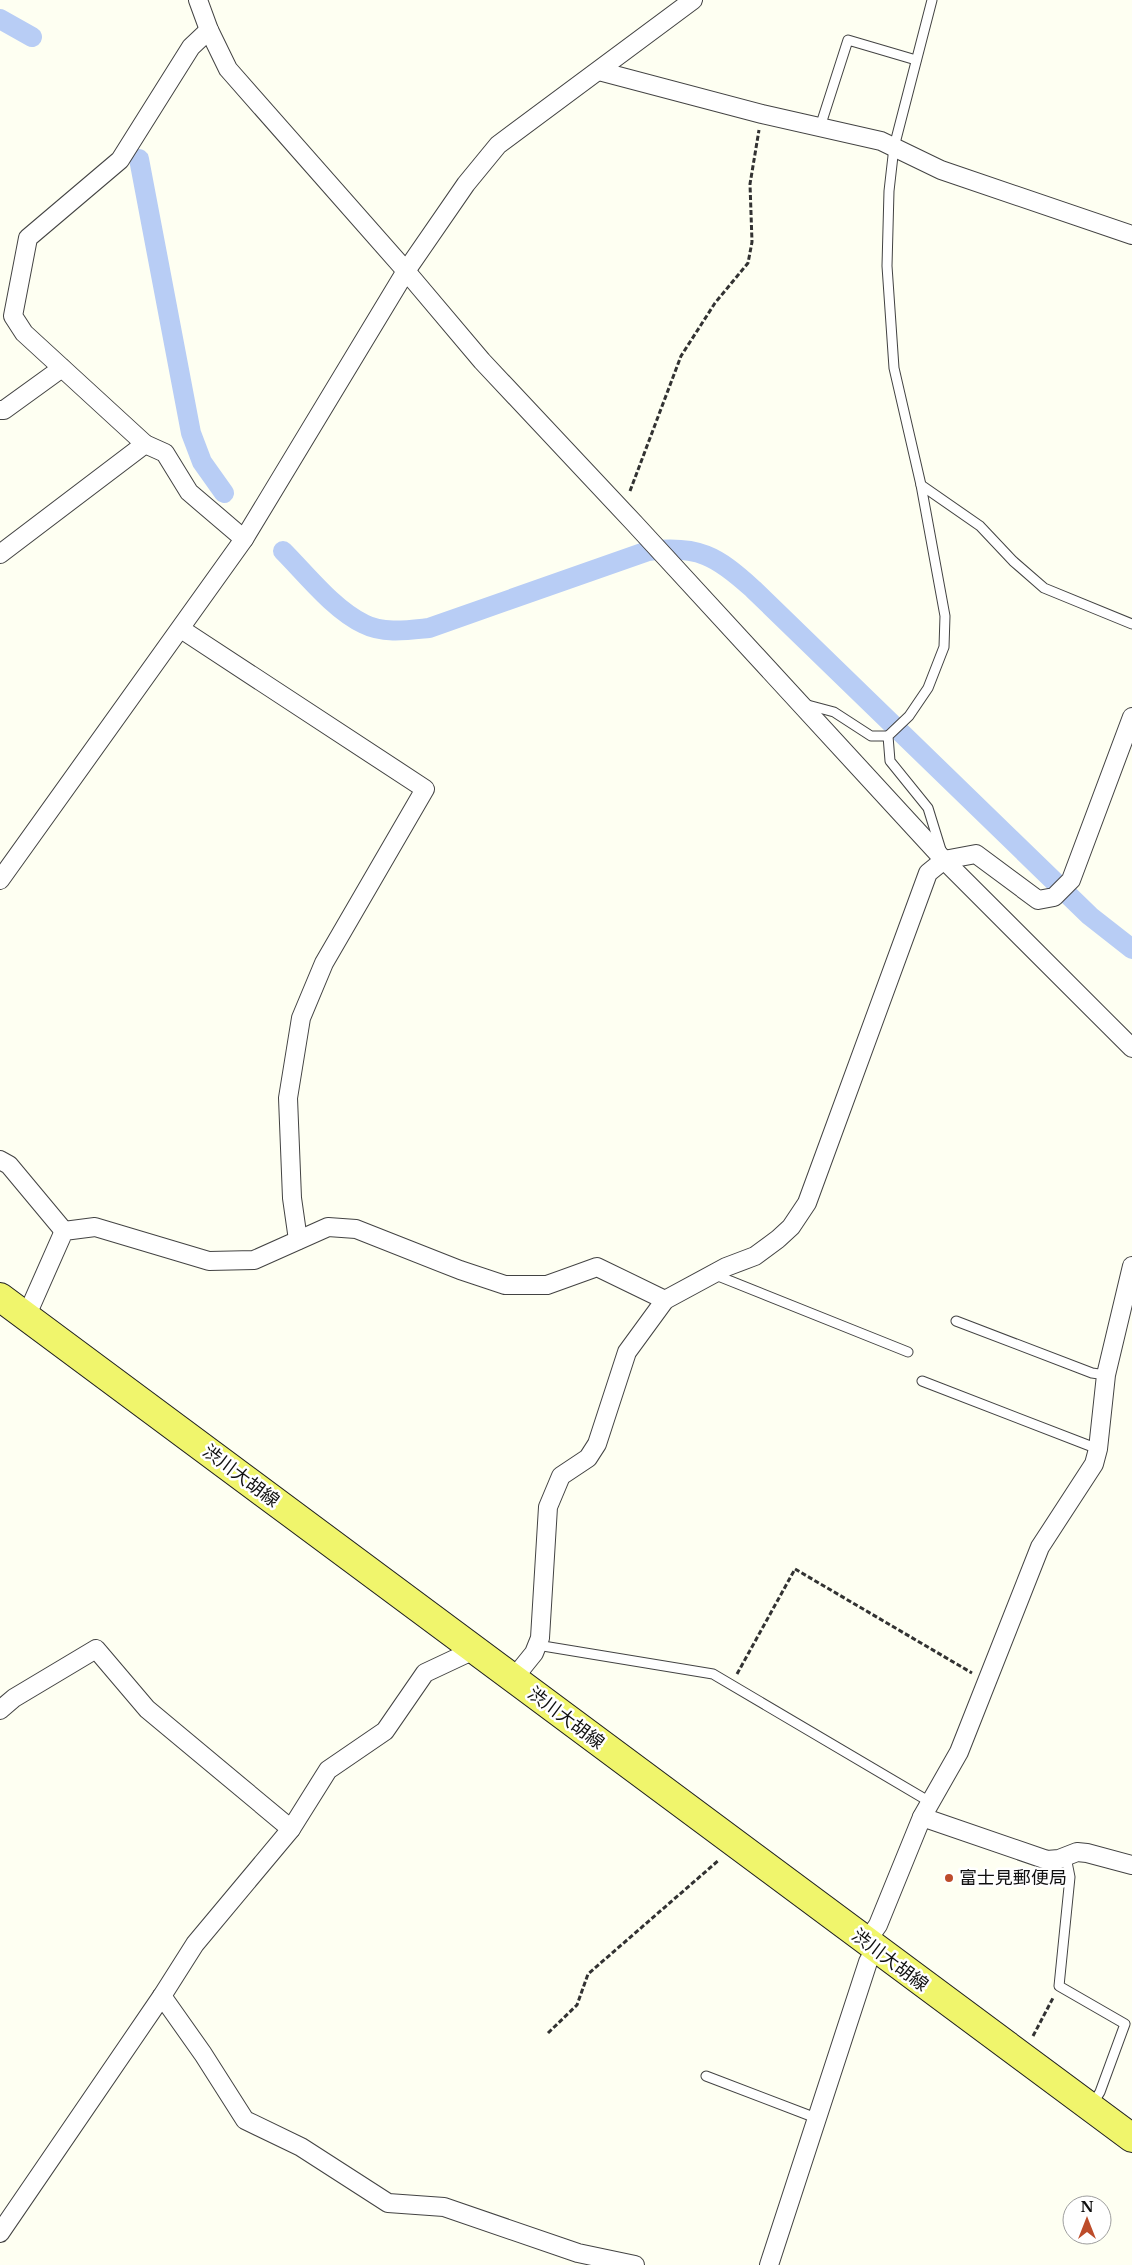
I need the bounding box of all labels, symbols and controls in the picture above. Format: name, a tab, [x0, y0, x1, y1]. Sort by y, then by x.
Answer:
street label: 渋川大胡線	[198, 1440, 284, 1512]
street label: 渋川大胡線	[523, 1682, 609, 1754]
place label: 富士見郵便局	[959, 1867, 1067, 1889]
marker: 富士見郵便局	[943, 1872, 955, 1884]
street label: 渋川大胡線	[847, 1924, 933, 1996]
north arrow	[1062, 2195, 1112, 2245]
text: N	[1080, 2198, 1094, 2216]

